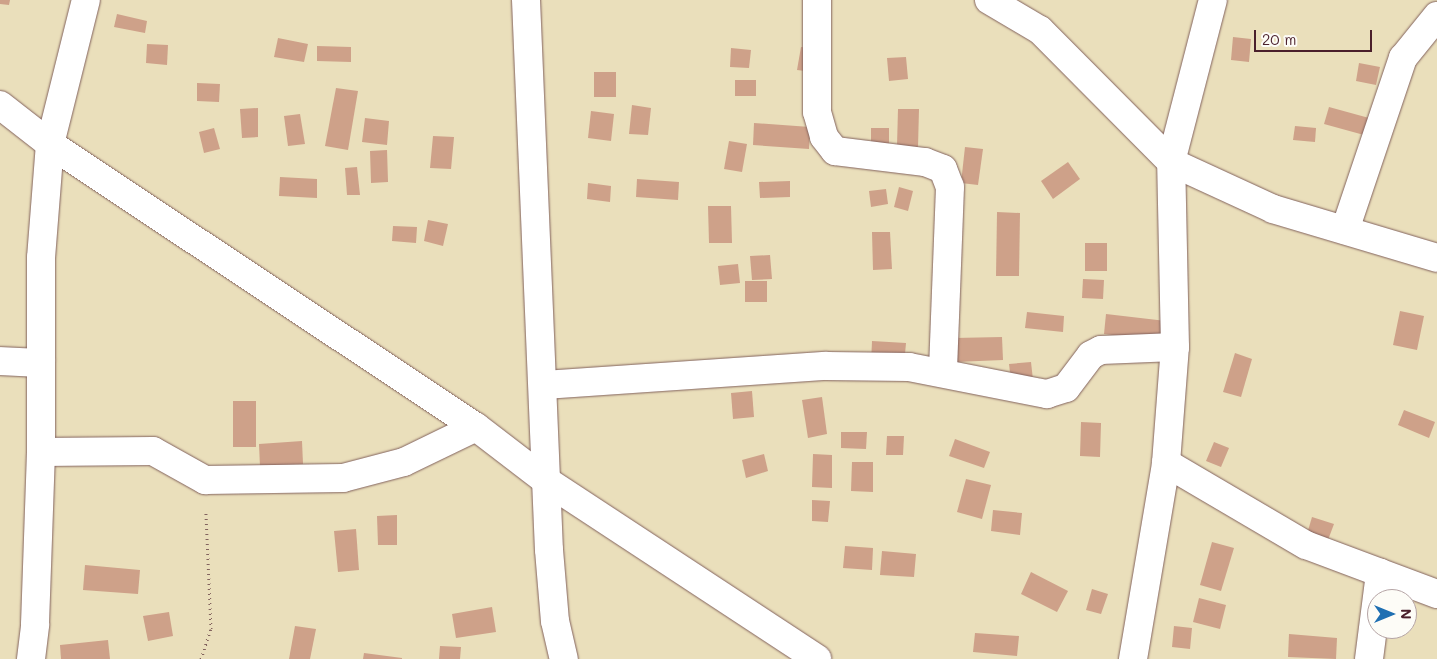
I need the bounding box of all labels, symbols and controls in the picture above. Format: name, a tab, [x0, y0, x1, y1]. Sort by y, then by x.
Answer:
scale bar	[1257, 20, 1374, 52]
text: 20 m	[1262, 29, 1296, 49]
north arrow	[1367, 589, 1417, 639]
text: N	[1397, 609, 1416, 619]

